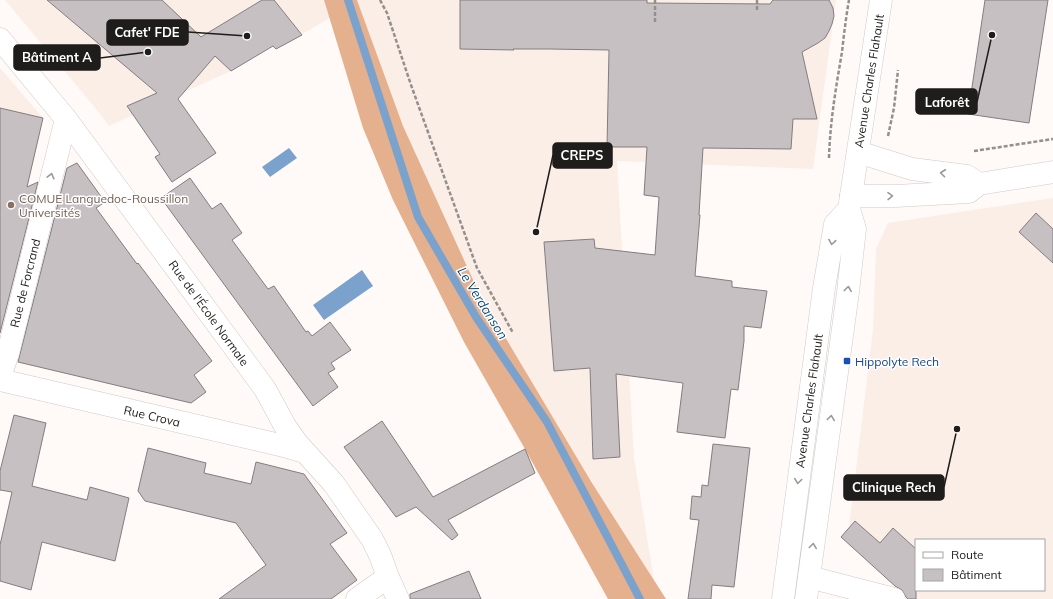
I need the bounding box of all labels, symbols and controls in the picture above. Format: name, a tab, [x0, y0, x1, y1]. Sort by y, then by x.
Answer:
street label: Avenue Charles Flahault	[851, 13, 887, 149]
callout: Cafet' FDE	[107, 20, 188, 45]
text: Cafet' FDE	[114, 24, 180, 40]
callout: Bâtiment A	[14, 45, 100, 70]
text: Bâtiment A	[22, 49, 92, 65]
callout: Laforêt	[916, 89, 977, 114]
text: Laforêt	[925, 94, 969, 110]
callout: CREPS	[553, 143, 612, 168]
text: CREPS	[561, 147, 603, 163]
one-way arrow	[939, 169, 946, 178]
one-way arrow	[47, 173, 55, 179]
place label: COMUE Languedoc-Roussillon Universités	[19, 191, 188, 220]
one-way arrow	[887, 191, 893, 200]
marker: COMUE Languedoc-Roussillon Universités	[6, 200, 16, 210]
street label: Rue de Forcrand	[7, 237, 43, 329]
one-way arrow	[828, 239, 837, 245]
street label: Rue de l'École Normale	[166, 257, 252, 369]
water label: Le Verdanson	[454, 264, 512, 342]
one-way arrow	[843, 286, 852, 292]
street label: Avenue Charles Flahault	[792, 333, 826, 469]
place label: Hippolyte Rech	[855, 354, 939, 369]
marker: Hippolyte Rech	[842, 356, 852, 366]
street label: Rue Crova	[122, 402, 182, 430]
one-way arrow	[826, 415, 835, 421]
callout: Clinique Rech	[844, 475, 944, 500]
one-way arrow	[794, 478, 803, 485]
text: Clinique Rech	[852, 479, 936, 495]
legend	[915, 539, 1045, 591]
one-way arrow	[808, 543, 817, 550]
text: Route	[951, 547, 984, 562]
text: Bâtiment	[951, 567, 1002, 582]

